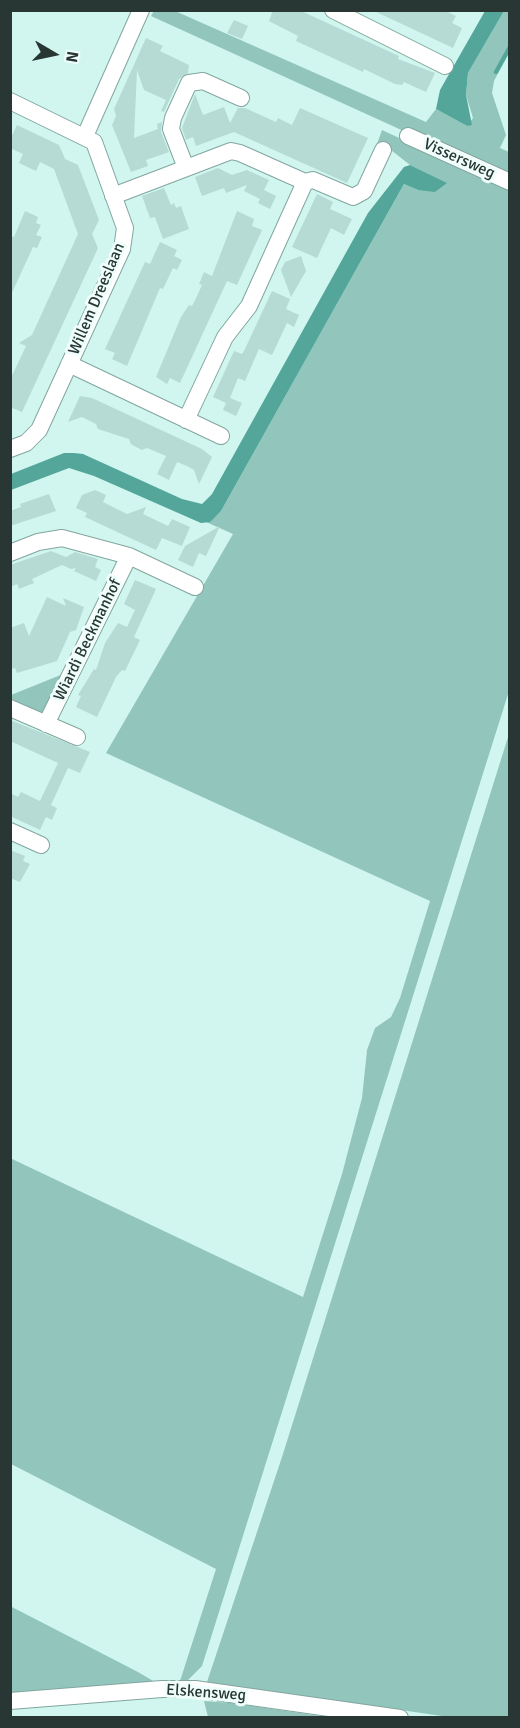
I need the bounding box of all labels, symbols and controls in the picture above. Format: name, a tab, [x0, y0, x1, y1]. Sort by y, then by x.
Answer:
north arrow	[24, 24, 84, 84]
text: N	[61, 50, 83, 64]
street label: Vissersweg	[420, 135, 498, 183]
street label: Willem Dreeslaan	[65, 240, 129, 358]
street label: Wiardi Beckmanhof	[50, 576, 126, 704]
street label: Elskensweg	[165, 1681, 247, 1705]

